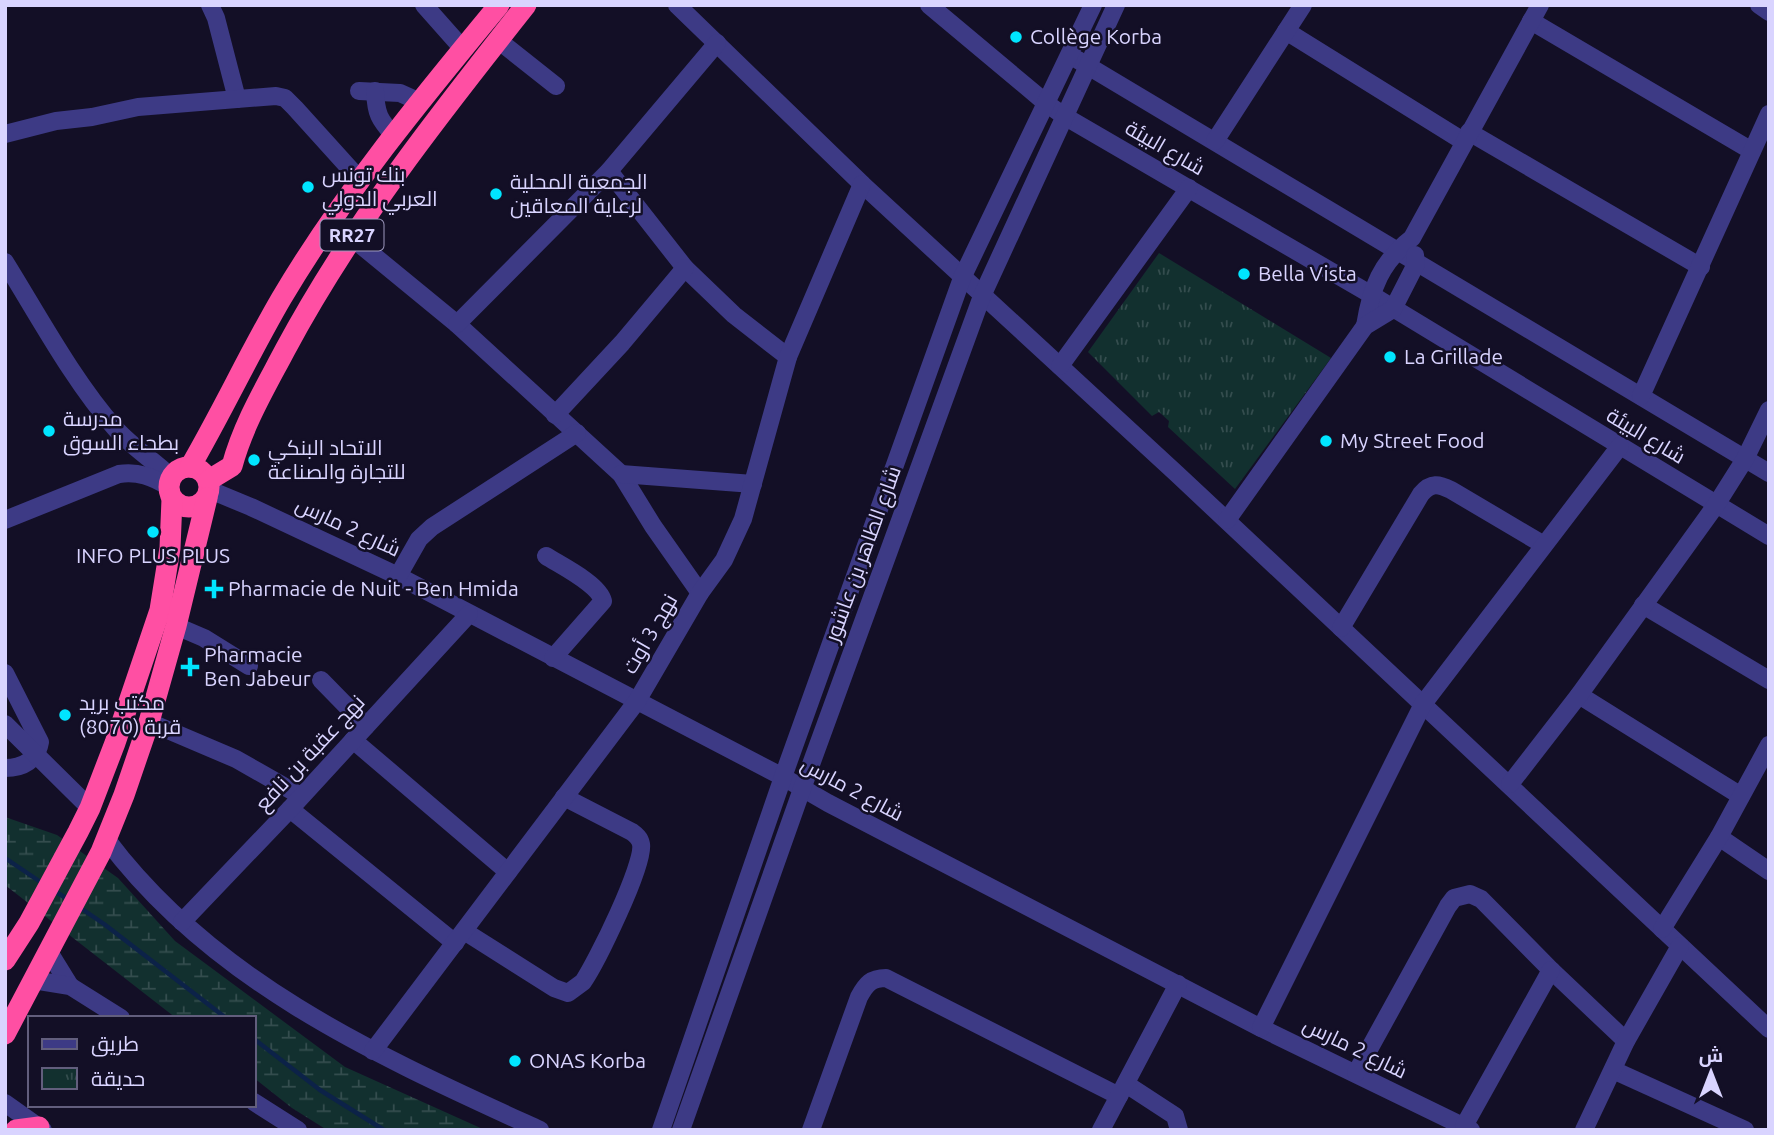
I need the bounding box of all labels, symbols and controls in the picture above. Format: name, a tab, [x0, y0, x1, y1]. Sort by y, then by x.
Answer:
place label: Collège Korba	[1030, 24, 1162, 48]
marker: Collège Korba	[1008, 29, 1024, 45]
street label: شارع البيئة	[1120, 115, 1209, 182]
place label: بنك تونس العربي الدولي	[322, 162, 438, 215]
place label: الجمعية المحلية لرعاية المعاقين	[510, 169, 648, 219]
marker: بنك تونس العربي الدولي	[300, 179, 316, 195]
marker: الجمعية المحلية لرعاية المعاقين	[488, 186, 504, 202]
road number: RR27	[320, 219, 384, 250]
place label: Bella Vista	[1258, 261, 1357, 285]
marker: Bella Vista	[1236, 266, 1252, 282]
place label: La Grillade	[1404, 344, 1503, 368]
marker: La Grillade	[1382, 349, 1398, 365]
street label: شارع البيئة	[1601, 402, 1690, 471]
place label: مدرسة بطحاء السوق	[63, 406, 179, 456]
marker: مدرسة بطحاء السوق	[41, 423, 57, 439]
place label: My Street Food	[1340, 428, 1485, 452]
marker: My Street Food	[1318, 433, 1334, 449]
place label: الاتحاد البنكي للتجارة والصناعة	[268, 435, 406, 484]
marker: الاتحاد البنكي للتجارة والصناعة	[246, 452, 262, 468]
street label: شارع الطاهر بن عاشور	[819, 462, 908, 647]
street label: شارع 2 مارس	[291, 491, 405, 564]
marker: INFO PLUS PLUS	[145, 524, 161, 540]
place label: INFO PLUS PLUS	[76, 543, 230, 567]
place label: Pharmacie de Nuit - Ben Hmida	[228, 576, 519, 600]
marker: Pharmacie de Nuit - Ben Hmida	[206, 581, 222, 597]
street label: نهج 3 أوت	[617, 589, 684, 679]
place label: Pharmacie Ben Jabeur	[204, 642, 311, 690]
marker: Pharmacie Ben Jabeur	[182, 659, 198, 675]
place label: مكتب بريد قربة (8070)	[79, 690, 181, 739]
street label: نهج عقبة بن نافع	[250, 690, 371, 817]
marker: مكتب بريد قربة (8070)	[57, 707, 73, 723]
street label: شارع 2 مارس	[796, 751, 908, 828]
street label: شارع 2 مارس	[1298, 1012, 1411, 1085]
legend	[28, 1016, 256, 1107]
text: طريق	[91, 1031, 139, 1057]
north arrow	[1676, 1037, 1746, 1107]
text: ش	[1699, 1044, 1723, 1067]
place label: ONAS Korba	[529, 1048, 646, 1072]
marker: ONAS Korba	[507, 1053, 523, 1069]
text: حديقة	[91, 1066, 145, 1090]

